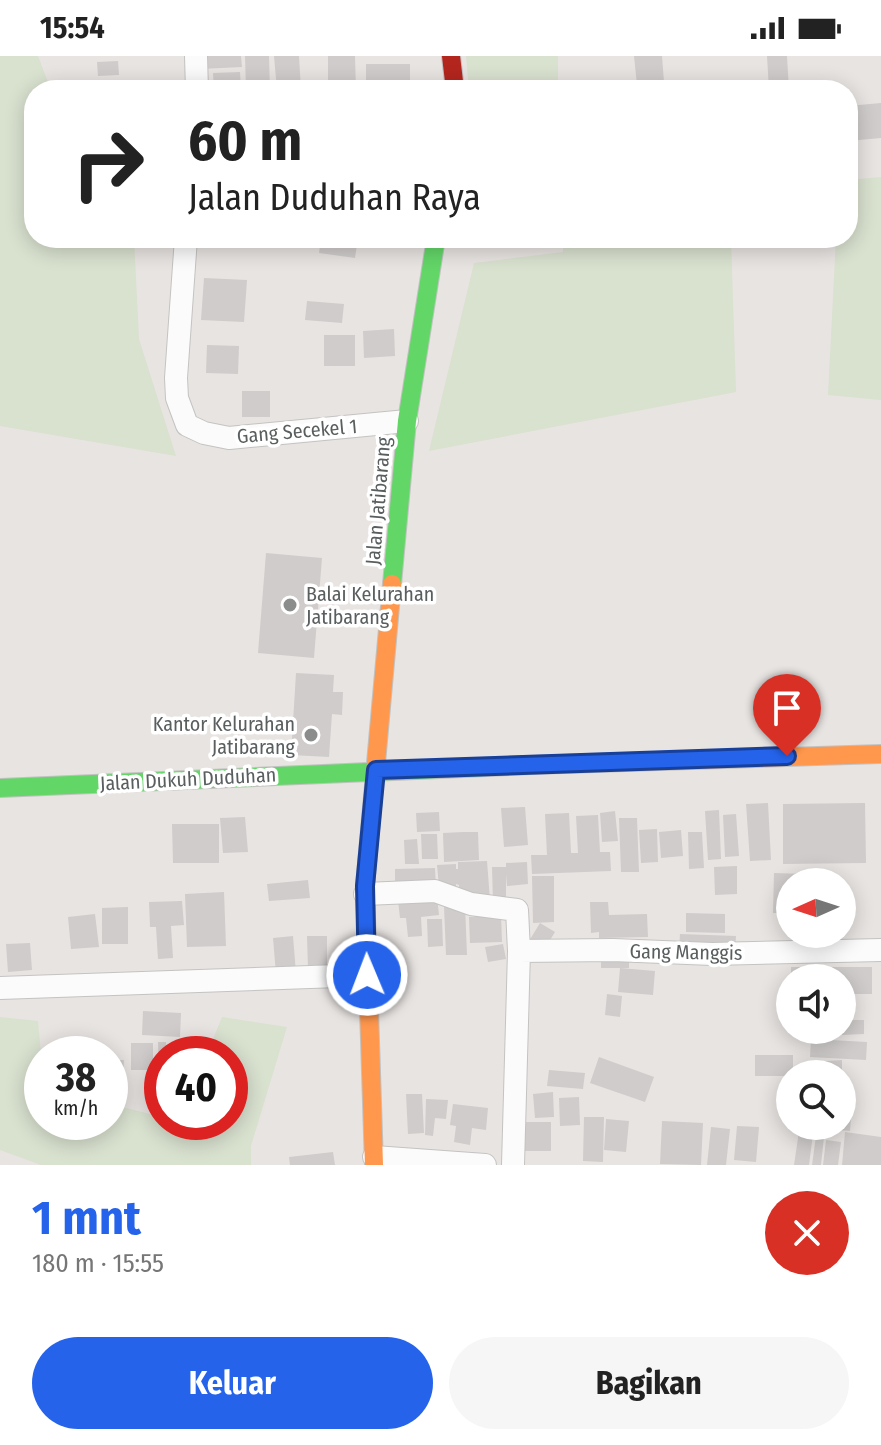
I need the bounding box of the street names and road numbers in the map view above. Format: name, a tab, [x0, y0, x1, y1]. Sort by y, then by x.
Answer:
street label: Gang Secekel 1	[236, 414, 358, 448]
street label: Jalan Jatibarang	[360, 435, 396, 566]
street label: Jalan Dukuh Duduhan	[99, 762, 277, 796]
street label: Gang Manggis	[629, 939, 743, 965]

